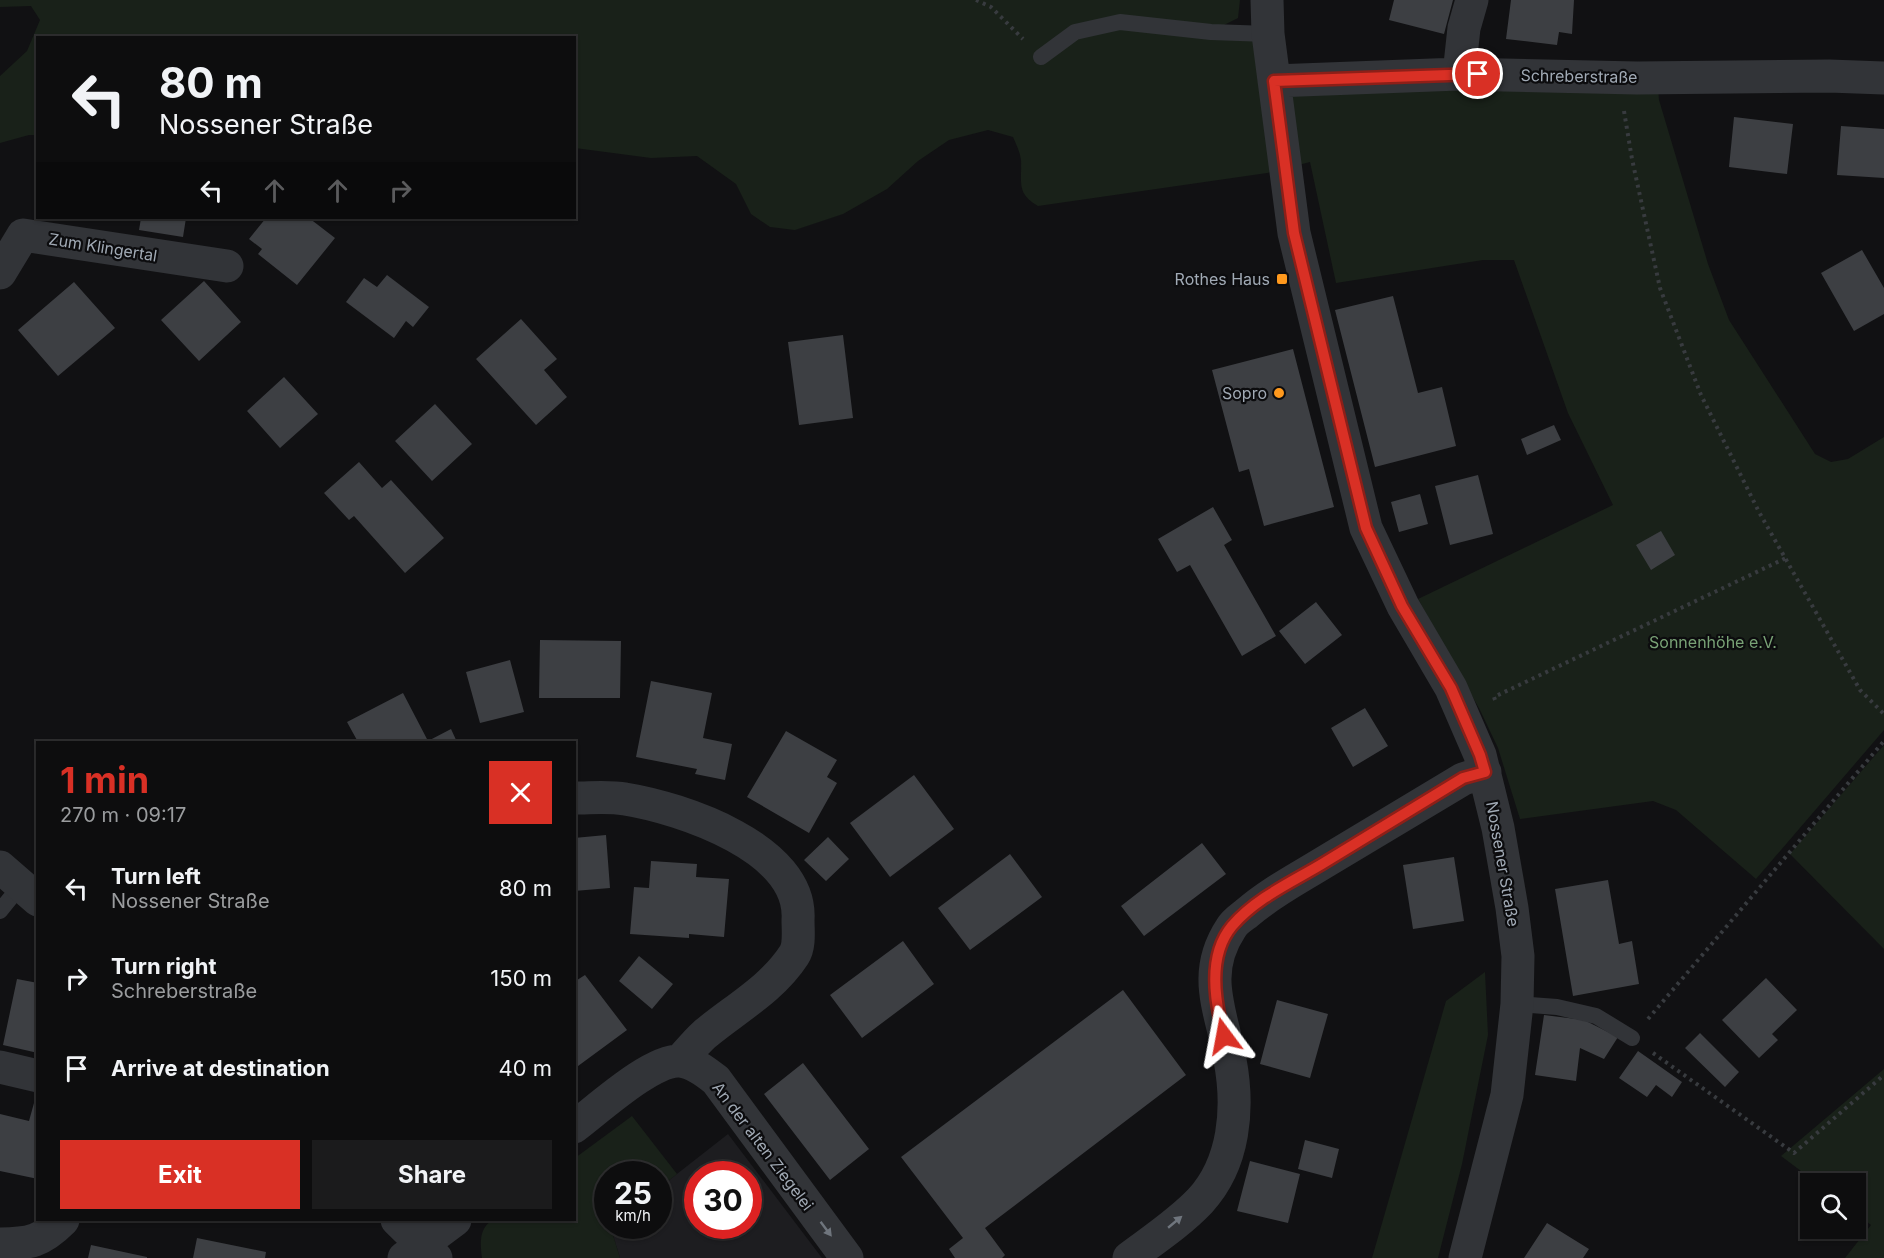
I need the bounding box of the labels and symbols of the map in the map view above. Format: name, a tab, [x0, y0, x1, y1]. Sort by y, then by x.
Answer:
pin	[1452, 48, 1503, 99]
street label: Schreberstraße	[1520, 65, 1638, 87]
street label: Zum Klingertal	[47, 229, 159, 265]
place label: Rothes Haus	[1175, 269, 1270, 289]
marker: Rothes Haus	[1275, 272, 1289, 286]
place label: Sopro	[1222, 383, 1267, 403]
marker: Sopro	[1272, 386, 1286, 400]
park label: Sonnenhöhe e.V.	[1649, 632, 1777, 652]
street label: Nossener Straße	[1482, 800, 1524, 928]
position arrow	[1192, 1004, 1256, 1068]
street label: An der alten Ziegelei	[708, 1078, 818, 1214]
speed limit sign: 30	[684, 1161, 762, 1239]
one-way arrow	[1167, 1216, 1183, 1229]
one-way arrow	[819, 1222, 831, 1237]

